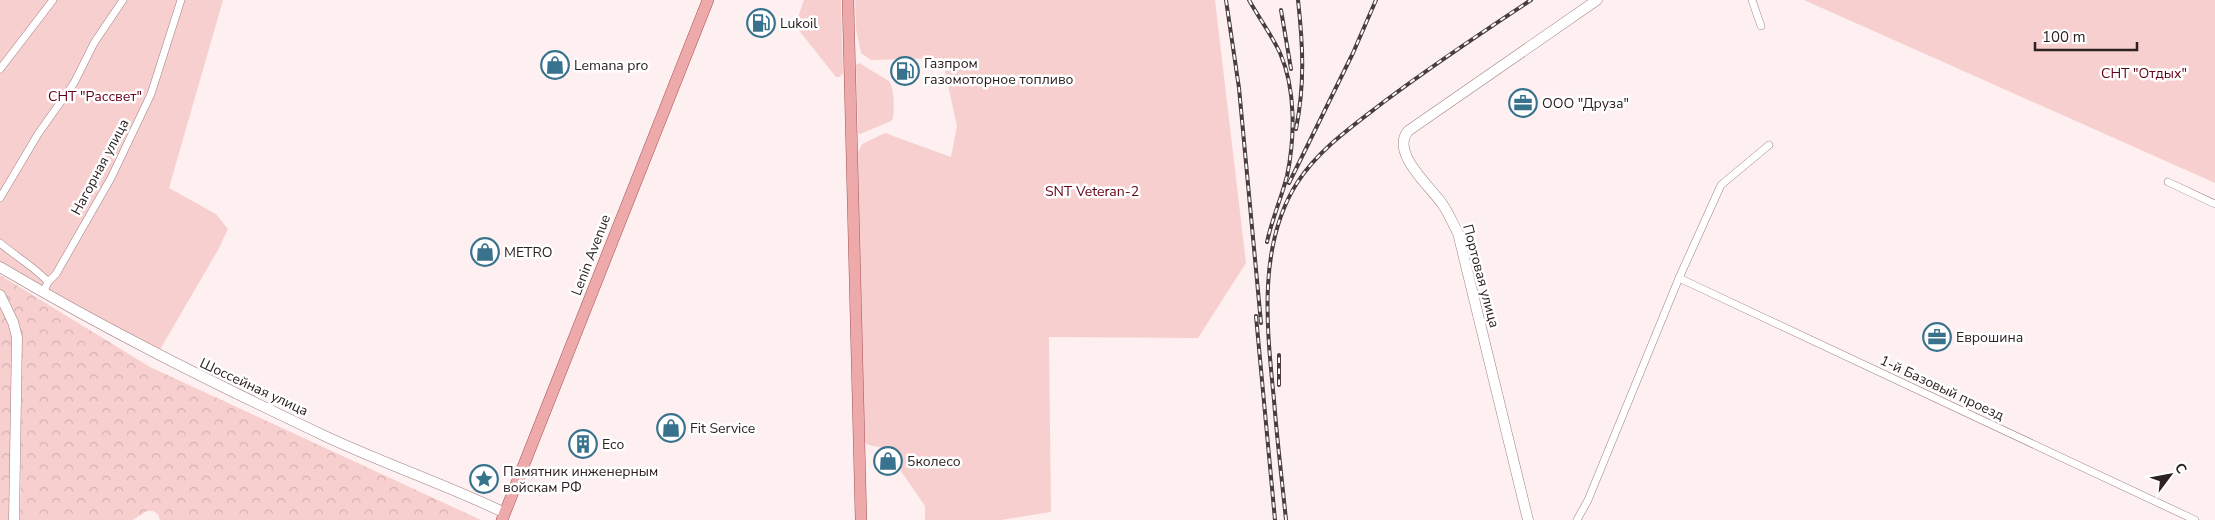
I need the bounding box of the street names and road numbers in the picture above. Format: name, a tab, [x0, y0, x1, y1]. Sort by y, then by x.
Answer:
street label: Нагорная улица	[67, 116, 133, 218]
street label: Lenin Avenue	[567, 212, 615, 298]
street label: Портовая улица	[1458, 222, 1504, 330]
street label: 1-й Базовый проезд	[1877, 351, 2007, 425]
street label: Шоссейная улица	[197, 354, 311, 420]

